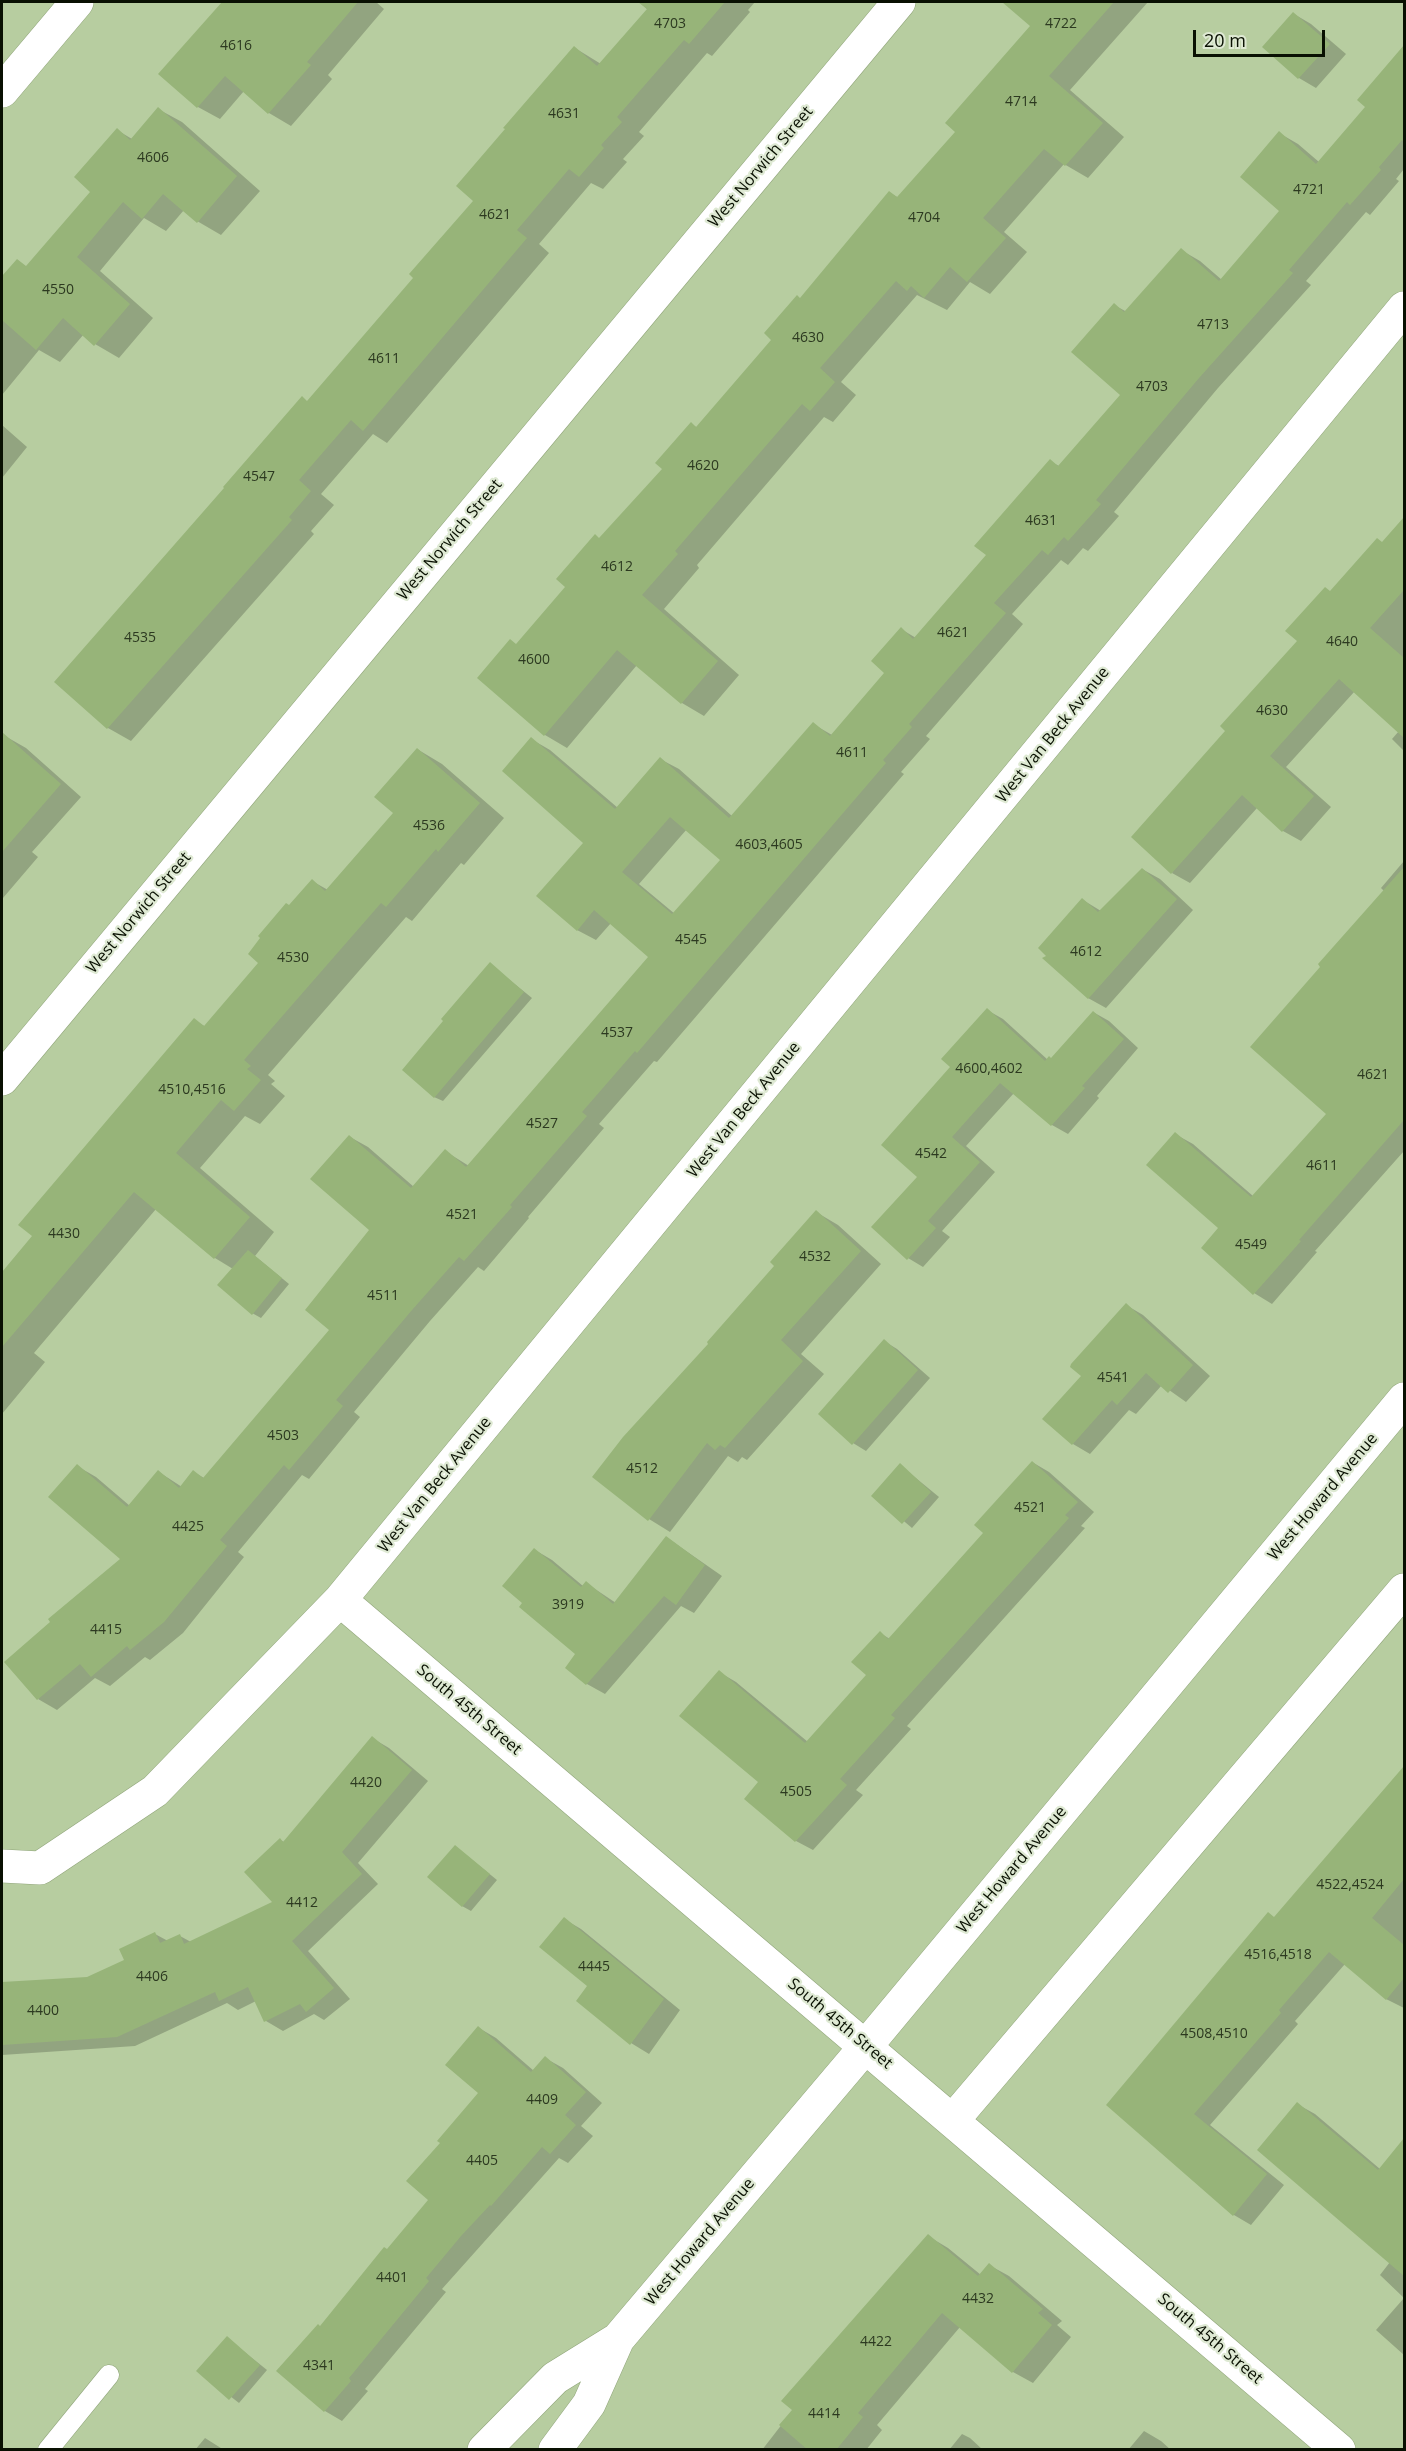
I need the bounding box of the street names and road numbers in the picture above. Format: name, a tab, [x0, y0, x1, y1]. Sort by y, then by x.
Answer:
street label: West Norwich Street	[705, 103, 817, 231]
street label: West Norwich Street	[394, 476, 506, 604]
street label: West Van Beck Avenue	[992, 663, 1114, 807]
street label: West Norwich Street	[83, 849, 195, 977]
street label: West Van Beck Avenue	[683, 1038, 805, 1182]
street label: West Van Beck Avenue	[374, 1413, 496, 1557]
street label: West Howard Avenue	[1264, 1429, 1382, 1565]
street label: South 45th Street	[413, 1661, 525, 1759]
street label: West Howard Avenue	[953, 1802, 1071, 1938]
street label: South 45th Street	[784, 1975, 896, 2073]
street label: West Howard Avenue	[641, 2174, 759, 2310]
street label: South 45th Street	[1154, 2290, 1266, 2388]

